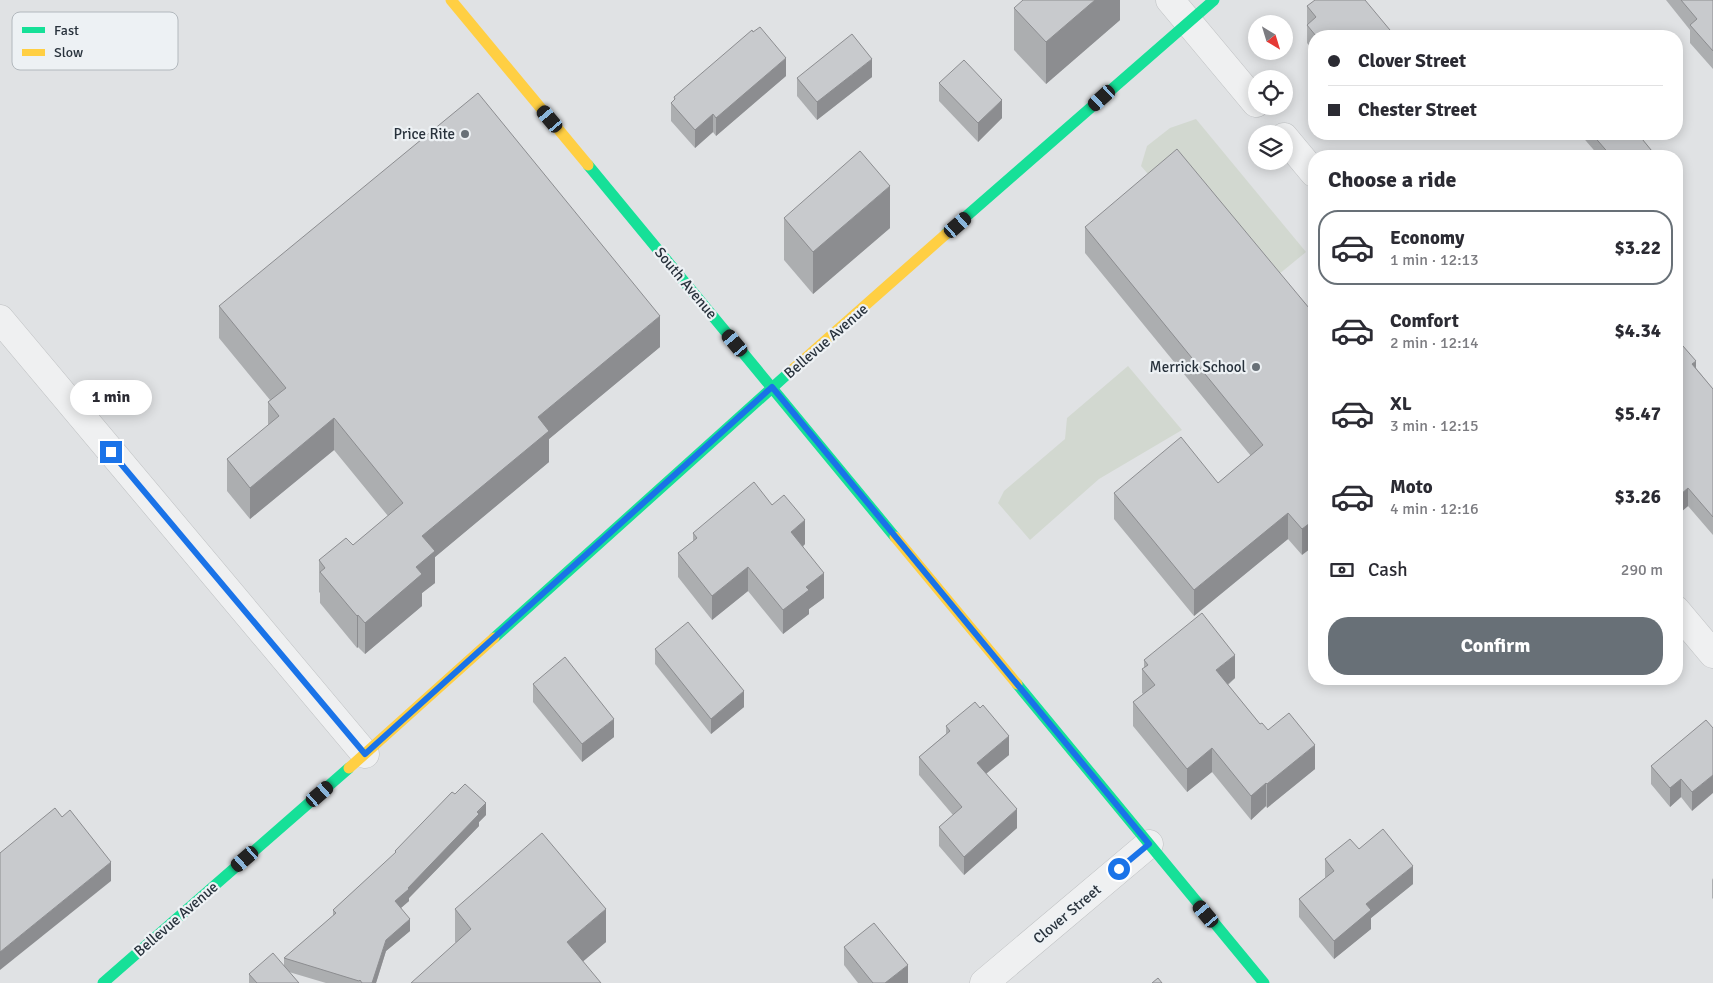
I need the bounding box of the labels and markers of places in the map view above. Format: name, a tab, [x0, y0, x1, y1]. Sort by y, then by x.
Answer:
place label: Price Rite	[393, 125, 455, 143]
marker: Price Rite	[459, 128, 471, 140]
place label: Merrick School	[1150, 358, 1246, 376]
marker: Merrick School	[1250, 361, 1262, 373]

